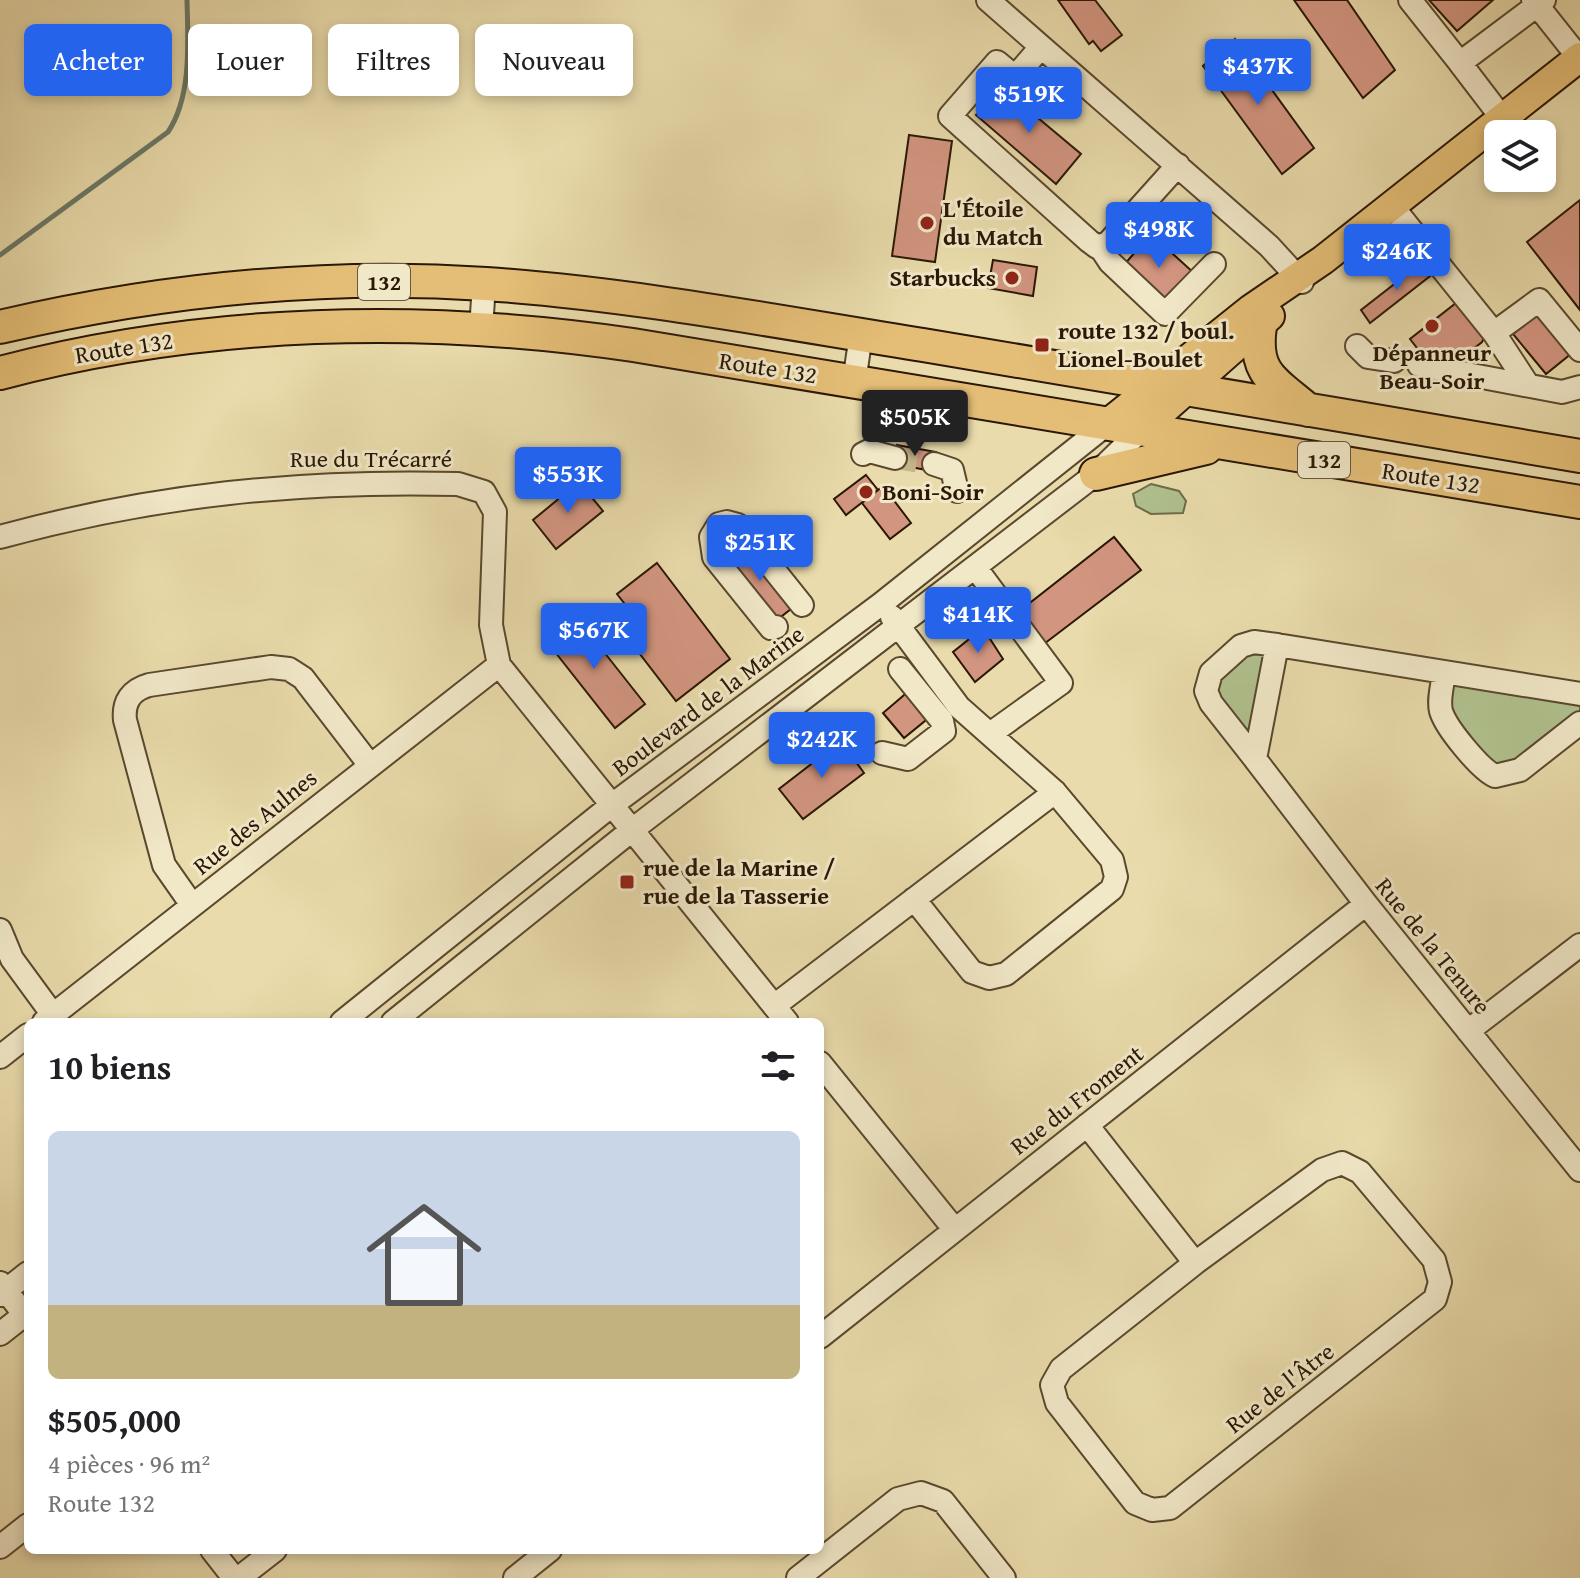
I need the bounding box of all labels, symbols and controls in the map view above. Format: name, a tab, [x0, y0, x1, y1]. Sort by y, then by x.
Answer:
chip: Acheter	[24, 24, 172, 96]
chip: Louer	[188, 24, 312, 96]
chip: Filtres	[328, 24, 459, 96]
chip: Nouveau	[475, 24, 633, 96]
pin: $437K	[1202, 39, 1314, 107]
text: $437K	[1223, 45, 1293, 84]
pin: $519K	[973, 67, 1085, 135]
text: $519K	[994, 73, 1064, 112]
map controls	[1484, 120, 1556, 192]
button: layers	[1484, 120, 1556, 192]
place label: L'Étoile du Match	[943, 191, 1043, 254]
pin: $498K	[1103, 202, 1215, 270]
text: $498K	[1124, 208, 1194, 247]
marker: L'Étoile du Match	[918, 214, 936, 232]
pin: $246K	[1341, 224, 1453, 292]
text: $246K	[1362, 230, 1432, 269]
place label: Starbucks	[889, 260, 996, 295]
road number: 132	[358, 264, 410, 300]
marker: Starbucks	[1003, 269, 1021, 287]
place label: route 132 / boul. Lionel-Boulet	[1058, 313, 1235, 376]
marker: Dépanneur Beau-Soir	[1423, 317, 1441, 335]
street label: Route 132	[72, 322, 175, 373]
place label: Dépanneur Beau-Soir	[1373, 335, 1491, 398]
marker: route 132 / boul. Lionel-Boulet	[1033, 336, 1051, 354]
street label: Route 132	[717, 342, 820, 393]
pin: $505K	[859, 390, 971, 458]
text: $505K	[880, 396, 950, 435]
street label: Rue du Trécarré	[290, 441, 452, 476]
road number: 132	[1298, 442, 1350, 478]
pin: $553K	[512, 447, 624, 515]
street label: Route 132	[1380, 452, 1483, 503]
text: $553K	[533, 453, 603, 492]
place label: Boni-Soir	[882, 474, 984, 509]
marker: Boni-Soir	[857, 483, 875, 501]
pin: $251K	[704, 515, 816, 583]
text: $251K	[725, 521, 795, 560]
pin: $414K	[922, 587, 1034, 655]
text: $414K	[943, 593, 1013, 632]
pin: $567K	[538, 603, 650, 671]
text: $567K	[559, 609, 629, 648]
street label: Boulevard de la Marine	[604, 617, 811, 785]
pin: $242K	[766, 712, 878, 780]
text: $242K	[787, 718, 857, 757]
street label: Rue des Aulnes	[185, 761, 324, 883]
place label: rue de la Marine / rue de la Tasserie	[643, 850, 835, 913]
street label: Rue de la Tenure	[1367, 870, 1500, 1022]
marker: rue de la Marine / rue de la Tasserie	[618, 873, 636, 891]
street label: Rue du Froment	[1003, 1036, 1151, 1163]
text: 10 biens	[48, 1042, 171, 1091]
icon: filters	[756, 1044, 800, 1088]
icon: home	[352, 1183, 496, 1327]
street label: Rue de l'Âtre	[1218, 1334, 1341, 1441]
text: $505,000	[48, 1395, 181, 1444]
text: 4 pièces · 96 m²	[48, 1444, 210, 1483]
text: Route 132	[48, 1483, 155, 1522]

